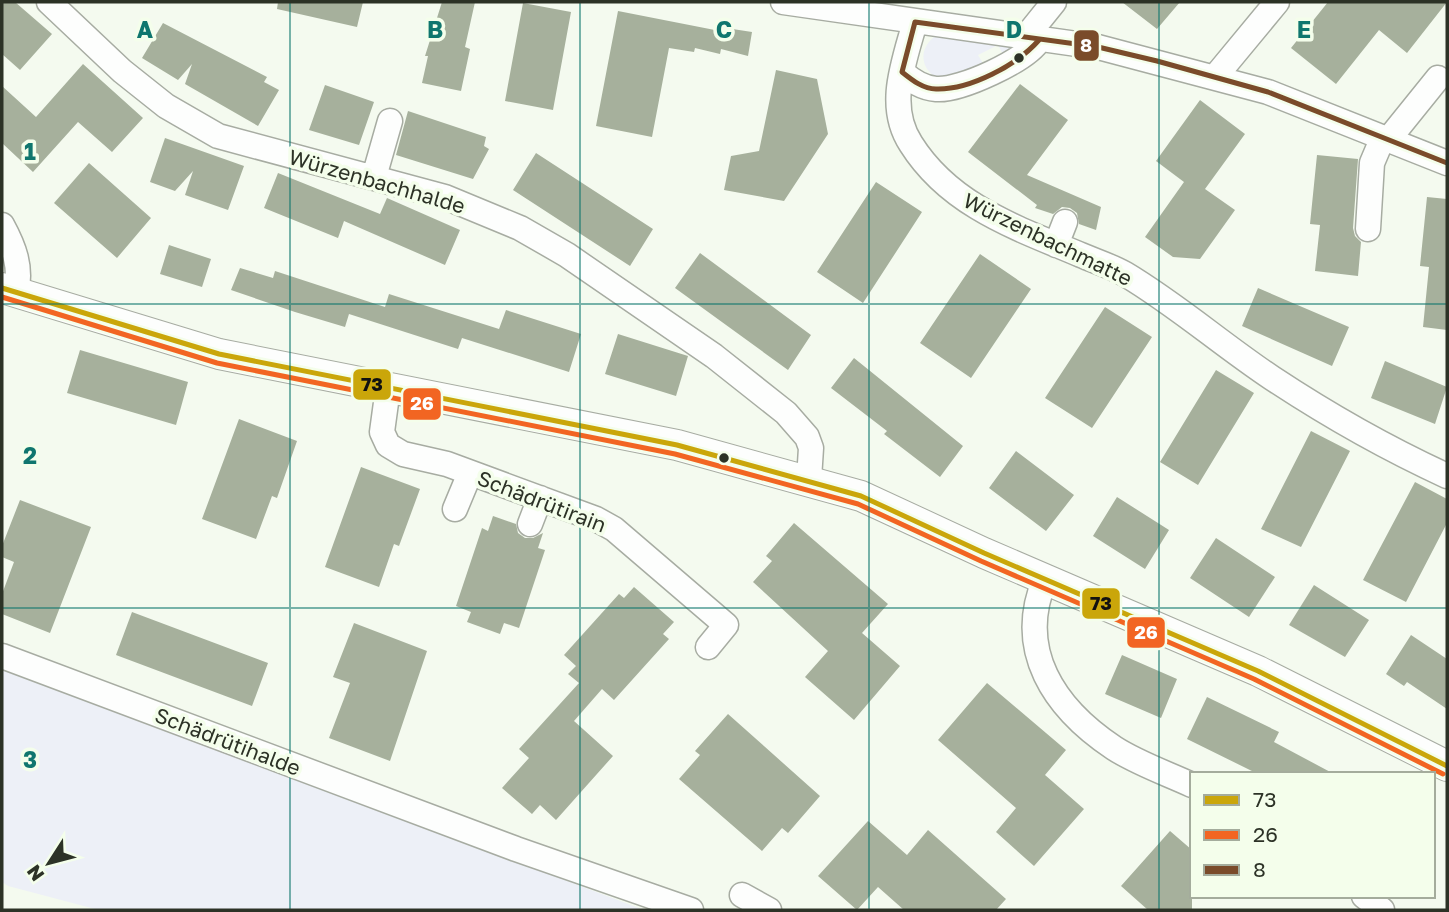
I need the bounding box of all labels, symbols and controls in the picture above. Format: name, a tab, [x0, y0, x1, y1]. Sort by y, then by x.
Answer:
text: A	[137, 15, 154, 43]
text: B	[427, 15, 443, 43]
text: C	[716, 15, 732, 43]
text: D	[1006, 15, 1022, 43]
text: E	[1297, 15, 1311, 43]
line badge: 8	[1073, 29, 1100, 62]
text: 8	[1080, 33, 1092, 56]
unlabelled marker	[1012, 51, 1026, 65]
text: 1	[24, 137, 36, 165]
street label: Würzenbachhalde	[286, 143, 468, 219]
street label: Würzenbachmatte	[959, 187, 1137, 291]
line badge: 73	[352, 368, 392, 401]
text: 73	[361, 372, 383, 395]
line badge: 26	[402, 387, 442, 421]
text: 26	[410, 391, 434, 414]
text: 2	[23, 441, 37, 469]
unlabelled marker	[717, 451, 731, 465]
street label: Schädrütirain	[474, 465, 610, 537]
line badge: 73	[1081, 587, 1121, 620]
text: 73	[1090, 591, 1112, 614]
line badge: 26	[1126, 616, 1166, 649]
text: 26	[1134, 620, 1158, 643]
street label: Schädrütihalde	[152, 701, 304, 781]
text: 3	[23, 745, 37, 773]
legend	[1190, 772, 1435, 898]
text: 73	[1253, 786, 1276, 812]
text: 26	[1253, 821, 1278, 847]
north arrow	[14, 828, 84, 898]
text: 8	[1253, 856, 1266, 882]
text: N	[21, 861, 48, 886]

